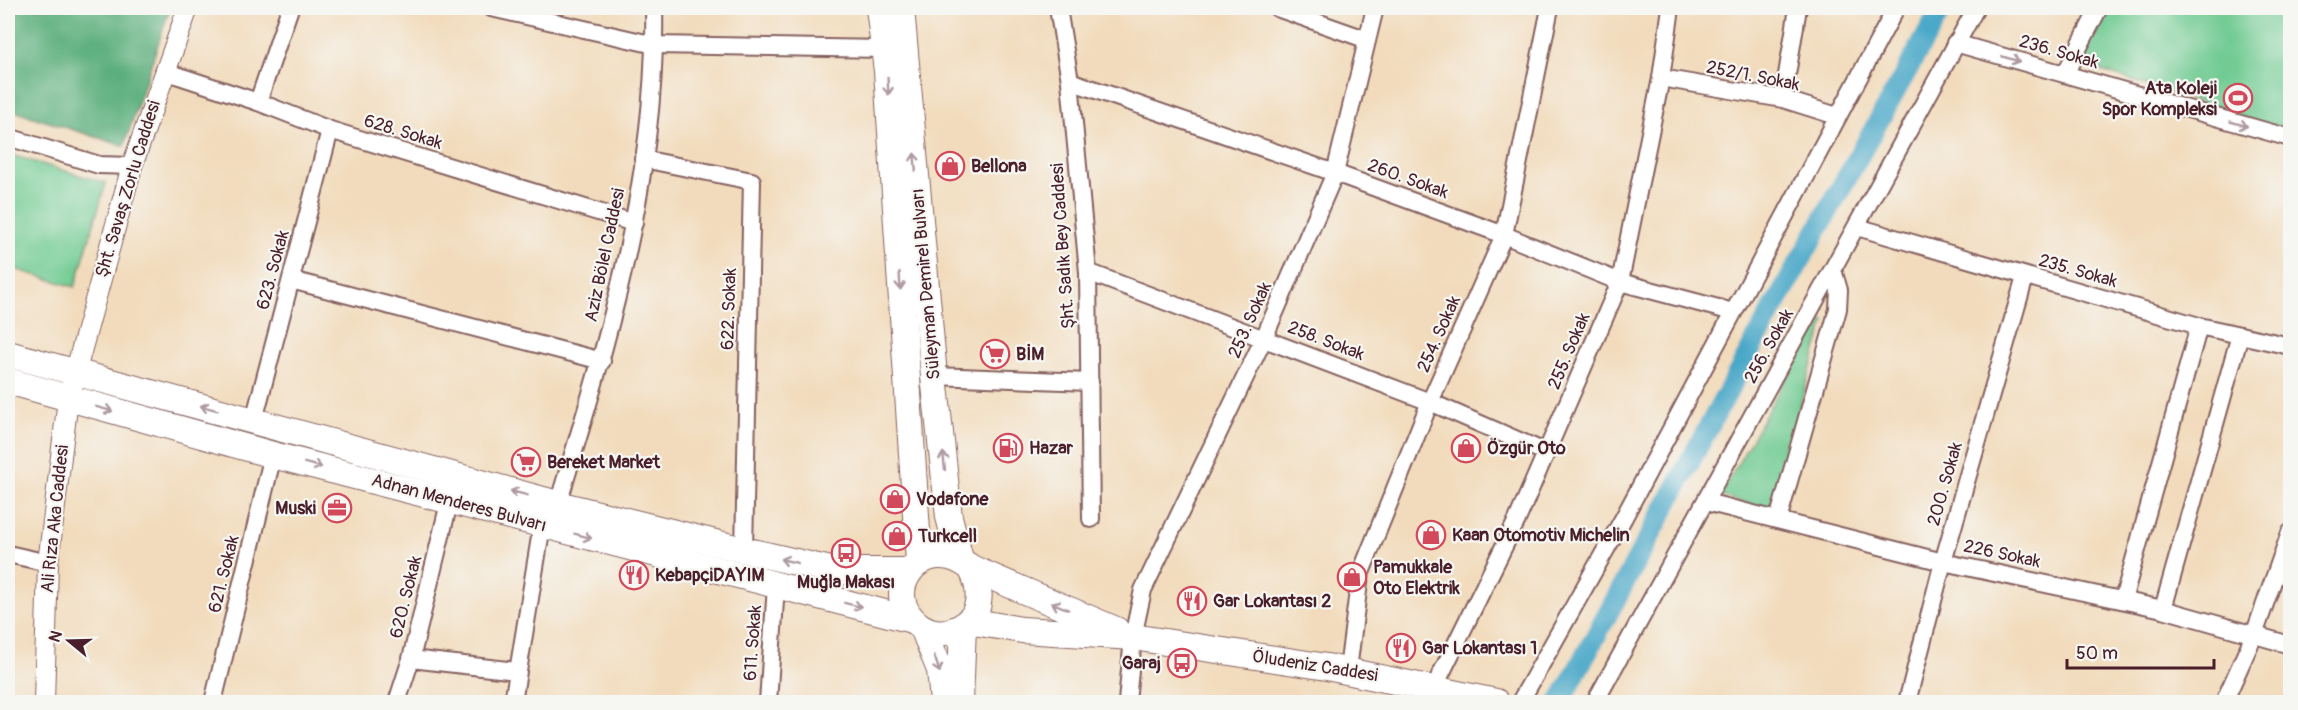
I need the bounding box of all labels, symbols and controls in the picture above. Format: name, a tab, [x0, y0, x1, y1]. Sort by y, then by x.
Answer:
street label: 236. Sokak	[2017, 30, 2102, 74]
one-way arrow	[2001, 54, 2020, 65]
street label: 252/1. Sokak	[1704, 56, 1802, 96]
one-way arrow	[883, 76, 894, 96]
place label: Ata Koleji Spor Kompleksi	[2102, 77, 2217, 121]
sports icon: Ata Koleji Spor Kompleksi	[2222, 82, 2254, 114]
street label: Şht. Savaş Zorlu Caddesi	[90, 98, 166, 280]
street label: 628. Sokak	[361, 109, 446, 155]
one-way arrow	[2230, 118, 2249, 130]
shop icon: Bellona	[934, 150, 966, 182]
one-way arrow	[909, 153, 920, 172]
street label: 260. Sokak	[1364, 154, 1452, 204]
place label: Bellona	[971, 155, 1027, 178]
street label: Şht. Sadık Bey Caddesi	[1046, 162, 1080, 330]
street label: Aziz Bölel Caddesi	[580, 186, 630, 324]
street label: Süleyman Demirel Bulvarı	[906, 187, 946, 381]
street label: 623. Sokak	[251, 227, 295, 312]
street label: 235. Sokak	[2036, 249, 2120, 293]
street label: 622. Sokak	[716, 267, 742, 350]
one-way arrow	[895, 271, 906, 291]
street label: 253. Sokak	[1223, 278, 1277, 362]
street label: 254. Sokak	[1412, 292, 1466, 376]
street label: 256. Sokak	[1739, 304, 1799, 387]
street label: 255. Sokak	[1543, 309, 1596, 393]
street label: 258. Sokak	[1284, 316, 1368, 366]
supermarket icon: BİM	[979, 338, 1011, 370]
place label: BİM	[1016, 343, 1044, 366]
one-way arrow	[200, 402, 219, 414]
one-way arrow	[94, 403, 113, 415]
fuel station icon: Hazar	[992, 432, 1024, 464]
shop icon: Özgür Oto	[1450, 432, 1482, 464]
place label: Hazar	[1029, 437, 1074, 460]
place label: Özgür Oto	[1487, 437, 1566, 460]
street label: 200. Sokak	[1922, 439, 1968, 529]
street label: Ali Rıza Aka Caddesi	[36, 444, 74, 594]
supermarket icon: Bereket Market	[510, 446, 542, 478]
place label: Bereket Market	[547, 451, 661, 474]
one-way arrow	[938, 451, 949, 471]
one-way arrow	[303, 459, 322, 471]
street label: Adnan Menderes Bulvarı	[369, 469, 549, 537]
shop icon: Vodafone	[879, 483, 911, 515]
one-way arrow	[509, 487, 528, 499]
place label: Vodafone	[916, 488, 990, 511]
office icon: Muski	[321, 492, 353, 524]
place label: Muski	[275, 497, 316, 520]
shop icon: Kaan Otomotiv Michelin	[1415, 519, 1447, 551]
shop icon: Turkcell	[881, 520, 913, 552]
place label: Kaan Otomotiv Michelin	[1452, 524, 1630, 547]
place label: Turkcell	[917, 525, 977, 548]
one-way arrow	[573, 530, 592, 542]
street label: 621. Sokak	[203, 532, 245, 615]
street label: 226 Sokak	[1961, 535, 2043, 573]
bus stop icon: Muğla Makası	[830, 537, 862, 569]
street label: 620. Sokak	[385, 553, 427, 641]
one-way arrow	[780, 554, 799, 566]
place label: Pamukkale Oto Elektrik	[1373, 556, 1460, 600]
restaurant icon: KebapçiDAYIM	[618, 559, 650, 591]
shop icon: Pamukkale Oto Elektrik	[1336, 561, 1368, 593]
place label: KebapçiDAYIM	[655, 564, 764, 587]
place label: Muğla Makası	[797, 571, 895, 594]
restaurant icon: Gar Lokantası 2	[1176, 585, 1208, 617]
place label: Gar Lokantası 2	[1213, 590, 1331, 613]
one-way arrow	[843, 599, 862, 611]
one-way arrow	[1051, 600, 1070, 611]
street label: 611. Sokak	[739, 604, 767, 682]
north arrow	[39, 611, 99, 671]
text: N	[45, 628, 67, 645]
restaurant icon: Gar Lokantası 1	[1385, 632, 1417, 664]
scale bar	[2067, 632, 2214, 670]
place label: Gar Lokantası 1	[1422, 637, 1537, 660]
text: 50 m	[2076, 642, 2118, 665]
street label: Öludeniz Caddesi	[1250, 645, 1380, 687]
bus stop icon: Garaj	[1166, 647, 1198, 679]
place label: Garaj	[1122, 652, 1161, 675]
one-way arrow	[932, 655, 943, 674]

